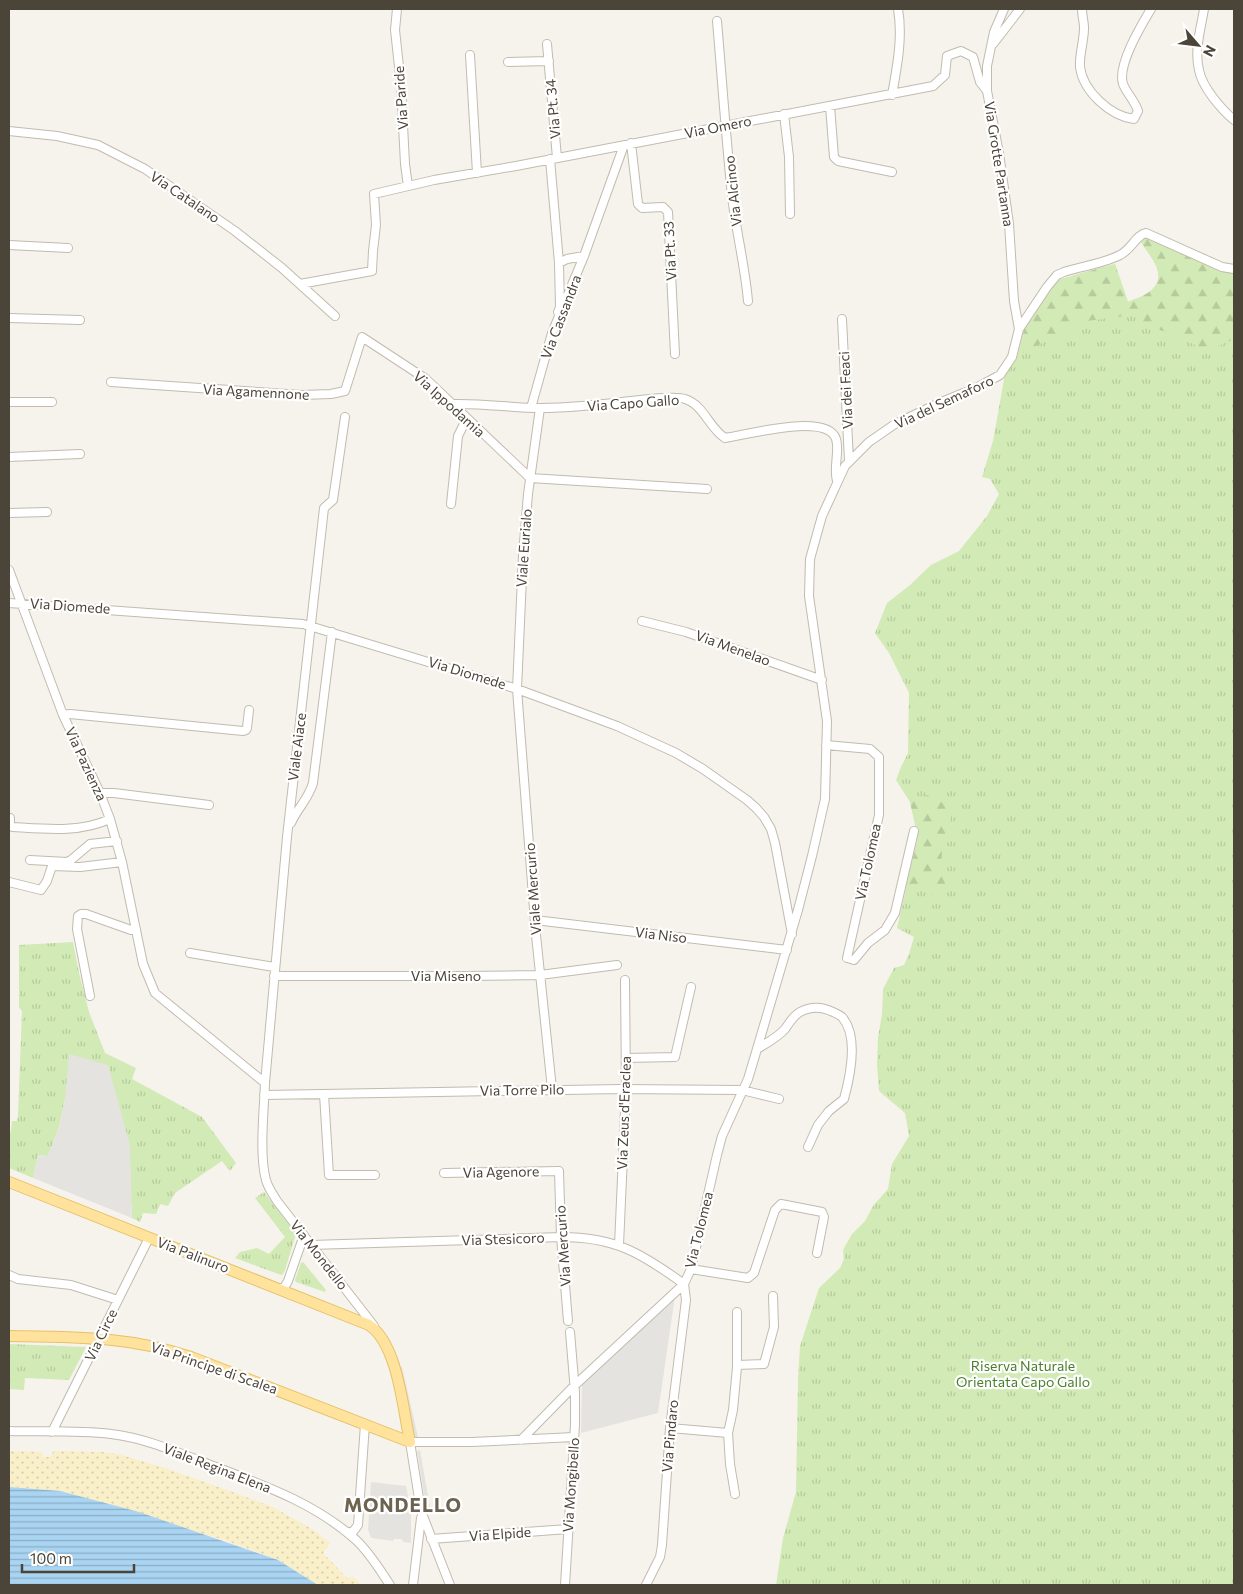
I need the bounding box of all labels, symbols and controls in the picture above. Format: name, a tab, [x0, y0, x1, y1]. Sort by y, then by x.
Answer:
north arrow	[1173, 20, 1223, 70]
text: N	[1200, 43, 1220, 60]
street label: Via Paride	[390, 66, 411, 131]
street label: Via Pt. 34	[541, 78, 564, 140]
street label: Via Grotte Partanna	[981, 100, 1018, 228]
street label: Via Omero	[683, 112, 753, 141]
street label: Via Alcinoo	[720, 155, 745, 228]
street label: Via Catalano	[147, 167, 223, 226]
street label: Via Pt. 33	[659, 221, 680, 281]
street label: Via Cassandra	[537, 272, 584, 361]
street label: Via dei Feaci	[835, 351, 856, 429]
street label: Via Ippodamia	[410, 367, 489, 440]
street label: Via del Semaforo	[892, 371, 996, 432]
street label: Via Agamennone	[202, 380, 310, 403]
street label: Via Capo Gallo	[586, 391, 680, 414]
street label: Viale Eurialo	[512, 508, 535, 588]
street label: Via Diomede	[29, 594, 111, 617]
street label: Via Menelao	[693, 626, 773, 669]
street label: Via Diomede	[426, 653, 508, 692]
street label: Viale Aiace	[284, 712, 309, 782]
street label: Via Pazienza	[62, 724, 111, 803]
street label: Via Tolomea	[851, 822, 884, 902]
street label: Viale Mercurio	[521, 842, 544, 936]
street label: Via Niso	[634, 923, 688, 946]
street label: Via Miseno	[411, 967, 481, 984]
street label: Via Zeus d'Eraclea	[613, 1056, 634, 1170]
street label: Via Torre Pilo	[479, 1080, 565, 1099]
street label: Via Agenore	[463, 1162, 539, 1181]
street label: Via Tolomea	[681, 1190, 716, 1270]
street label: Via Mercurio	[551, 1205, 574, 1287]
street label: Via Mondello	[287, 1216, 352, 1293]
street label: Via Stesicoro	[461, 1229, 545, 1248]
street label: Via Palinuro	[155, 1233, 232, 1276]
street label: Via Circe	[81, 1306, 120, 1364]
street label: Via Principe di Scalea	[148, 1338, 280, 1397]
park label: Riserva Naturale Orientata Capo Gallo	[956, 1357, 1090, 1390]
street label: Via Pindaro	[658, 1399, 681, 1473]
street label: Via Mongibello	[559, 1437, 582, 1533]
street label: Viale Regina Elena	[161, 1439, 274, 1496]
district label: MONDELLO	[344, 1493, 462, 1516]
street label: Via Elpide	[468, 1523, 532, 1544]
scale bar	[22, 1542, 135, 1574]
text: 100 m	[30, 1549, 72, 1567]

